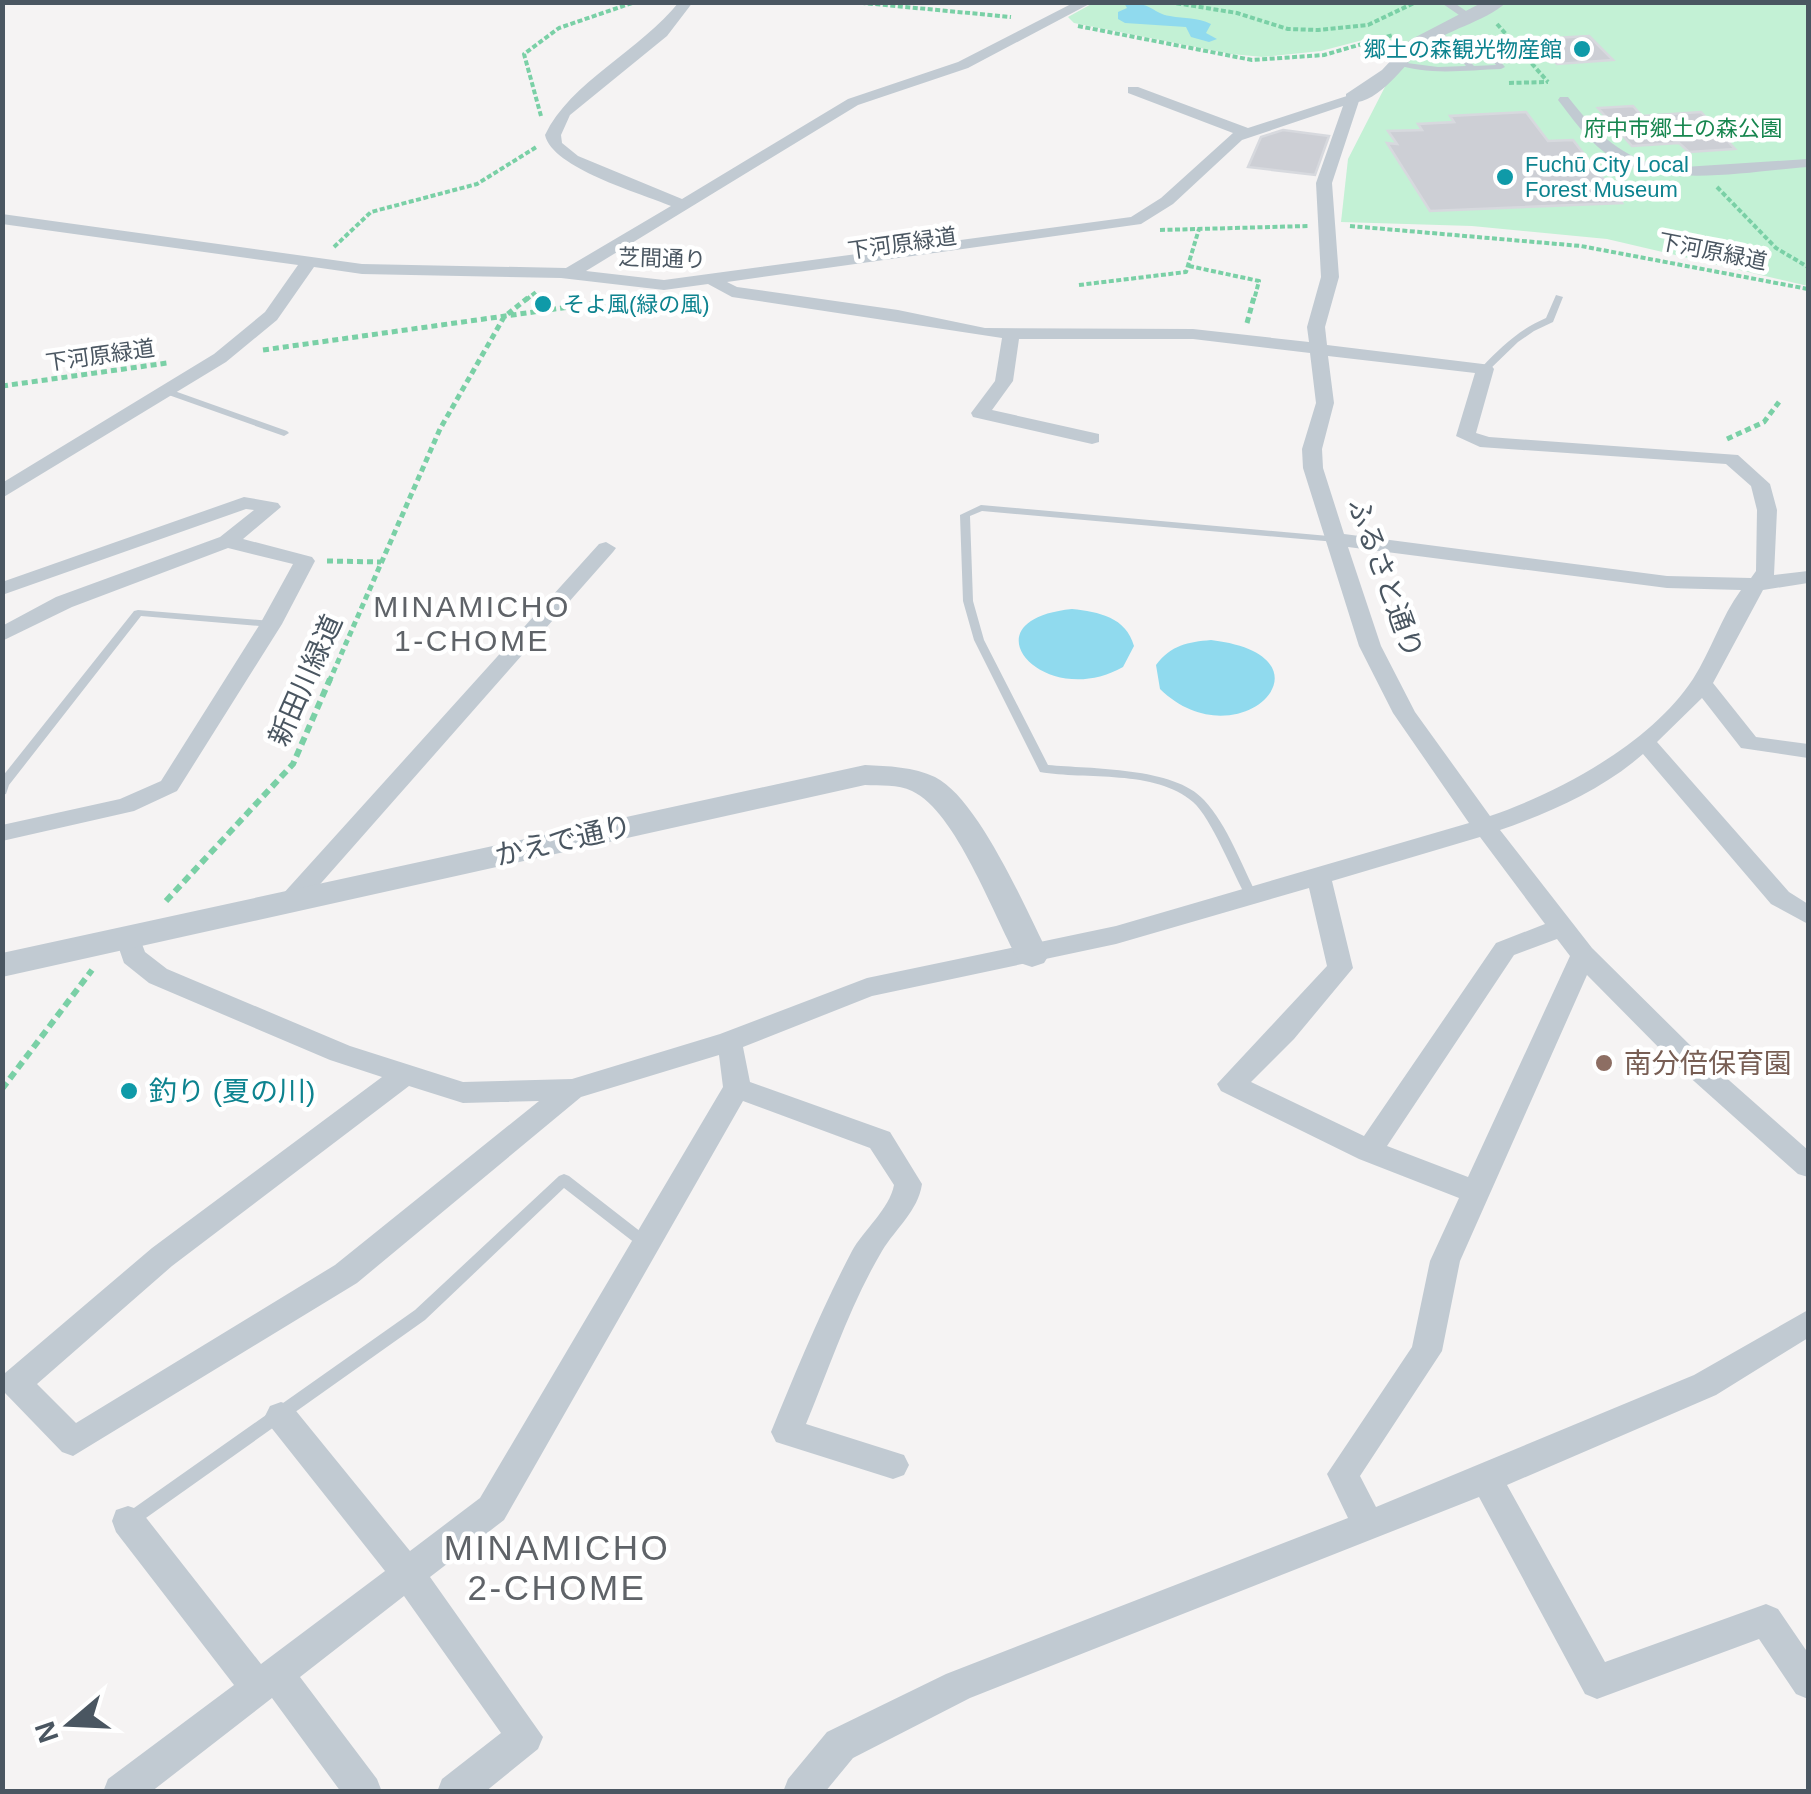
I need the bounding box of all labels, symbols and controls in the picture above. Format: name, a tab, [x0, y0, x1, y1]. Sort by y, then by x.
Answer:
place label: 郷土の森観光物産館	[1364, 37, 1562, 62]
marker: 郷土の森観光物産館	[1571, 38, 1593, 60]
park label: 府中市郷土の森公園	[1584, 116, 1782, 141]
place label: Fuchū City Local Forest Museum	[1525, 152, 1689, 202]
marker: Fuchū City Local Forest Museum	[1494, 166, 1516, 188]
street label: 下河原緑道	[846, 223, 958, 264]
street label: 下河原緑道	[1657, 229, 1769, 274]
street label: 芝間通り	[618, 244, 706, 273]
place label: そよ風(緑の風)	[563, 292, 710, 317]
marker: そよ風(緑の風)	[532, 293, 554, 315]
street label: 下河原緑道	[44, 335, 156, 376]
street label: ふるさと通り	[1342, 494, 1429, 662]
district label: MINAMICHO 1-CHOME	[373, 590, 571, 657]
street label: 新田川緑道	[263, 610, 348, 750]
street label: かえで通り	[492, 810, 634, 871]
place label: 南分倍保育園	[1624, 1048, 1792, 1079]
marker: 南分倍保育園	[1593, 1052, 1615, 1074]
place label: 釣り (夏の川)	[149, 1076, 315, 1107]
marker: 釣り (夏の川)	[118, 1080, 140, 1102]
district label: MINAMICHO 2-CHOME	[444, 1528, 670, 1607]
north arrow	[20, 1674, 120, 1774]
text: N	[29, 1717, 65, 1747]

